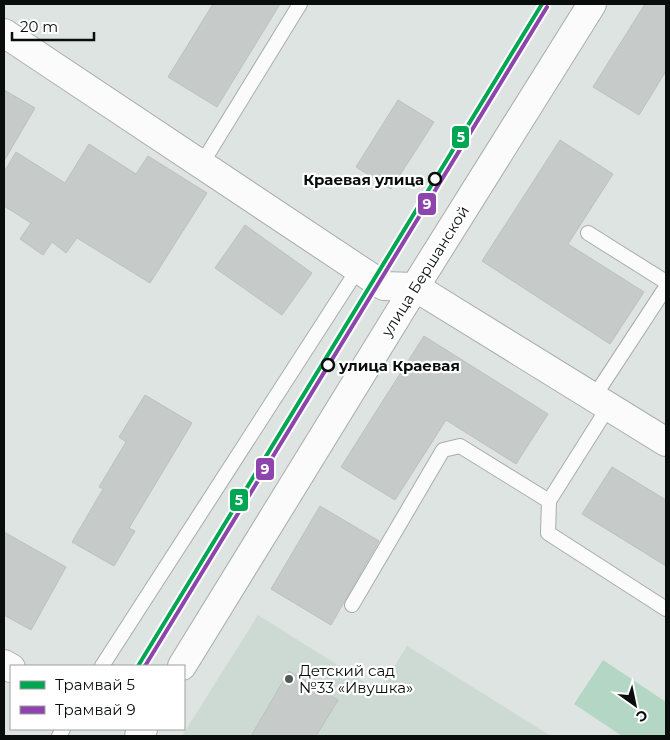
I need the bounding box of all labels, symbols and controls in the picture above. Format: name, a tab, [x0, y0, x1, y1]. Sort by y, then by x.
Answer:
scale bar	[12, 10, 95, 42]
text: 20 m	[20, 17, 58, 36]
line badge: 5	[451, 125, 470, 149]
text: 5	[457, 128, 465, 146]
place label: Краевая улица	[303, 170, 424, 189]
marker: Краевая улица	[428, 172, 442, 186]
line badge: 9	[417, 192, 437, 216]
text: 9	[423, 195, 432, 213]
street label: улица Бершанской	[376, 202, 473, 341]
place label: улица Краевая	[338, 356, 460, 375]
marker: улица Краевая	[321, 358, 335, 372]
line badge: 9	[255, 457, 275, 481]
text: 9	[261, 460, 270, 478]
line badge: 5	[229, 488, 249, 512]
text: 5	[235, 491, 243, 509]
place label: Детский сад №33 «Ивушка»	[299, 661, 413, 697]
legend	[10, 665, 185, 730]
marker: Детский сад №33 «Ивушка»	[283, 673, 295, 685]
text: Трамвай 5	[55, 675, 135, 694]
north arrow	[610, 680, 660, 730]
text: Трамвай 9	[55, 700, 136, 719]
text: С	[633, 706, 651, 726]

